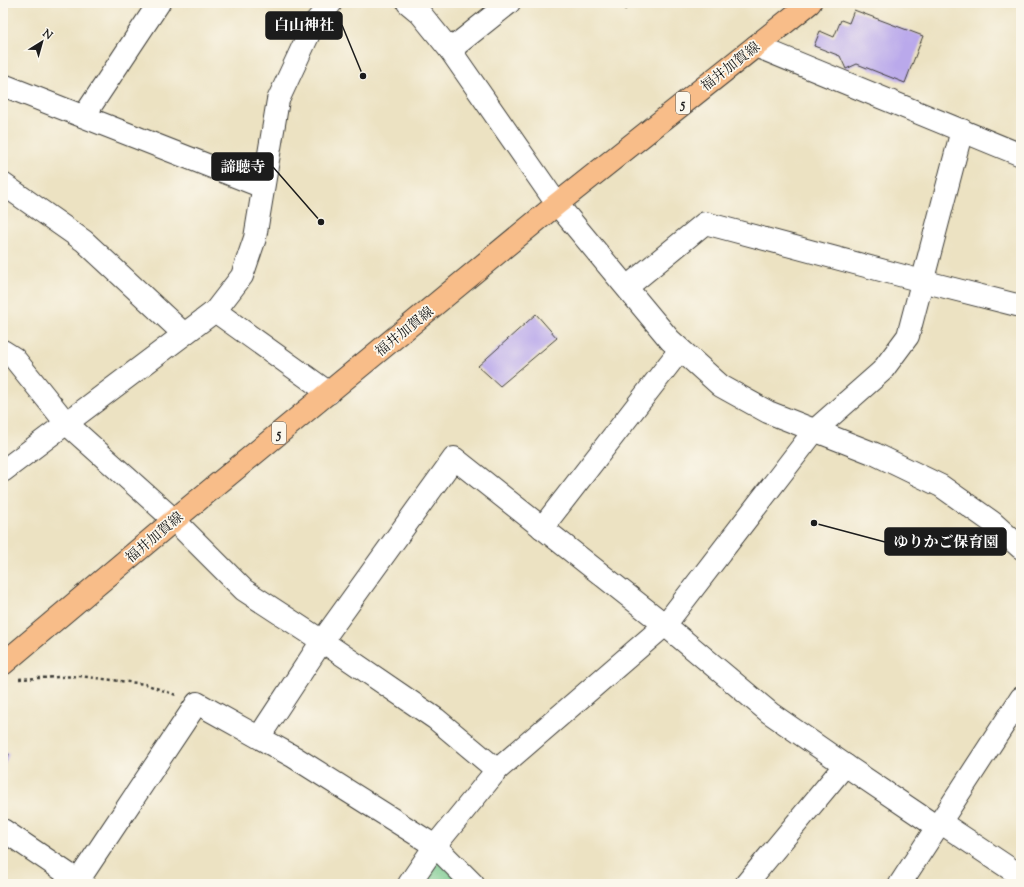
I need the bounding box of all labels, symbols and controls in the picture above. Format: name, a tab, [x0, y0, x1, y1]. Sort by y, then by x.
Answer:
callout: 白山神社	[266, 12, 342, 39]
text: 白山神社	[274, 16, 334, 37]
north arrow	[22, 22, 62, 62]
text: N	[38, 25, 56, 44]
street label: 福井加賀線	[697, 38, 765, 97]
road number: 5	[676, 92, 690, 114]
callout: 諦聴寺	[212, 153, 273, 180]
text: 諦聴寺	[220, 158, 266, 179]
street label: 福井加賀線	[372, 303, 439, 362]
road number: 5	[272, 422, 286, 444]
street label: 福井加賀線	[122, 508, 189, 569]
callout: ゆりかご保育園	[885, 528, 1006, 555]
text: ゆりかご保育園	[893, 533, 999, 554]

